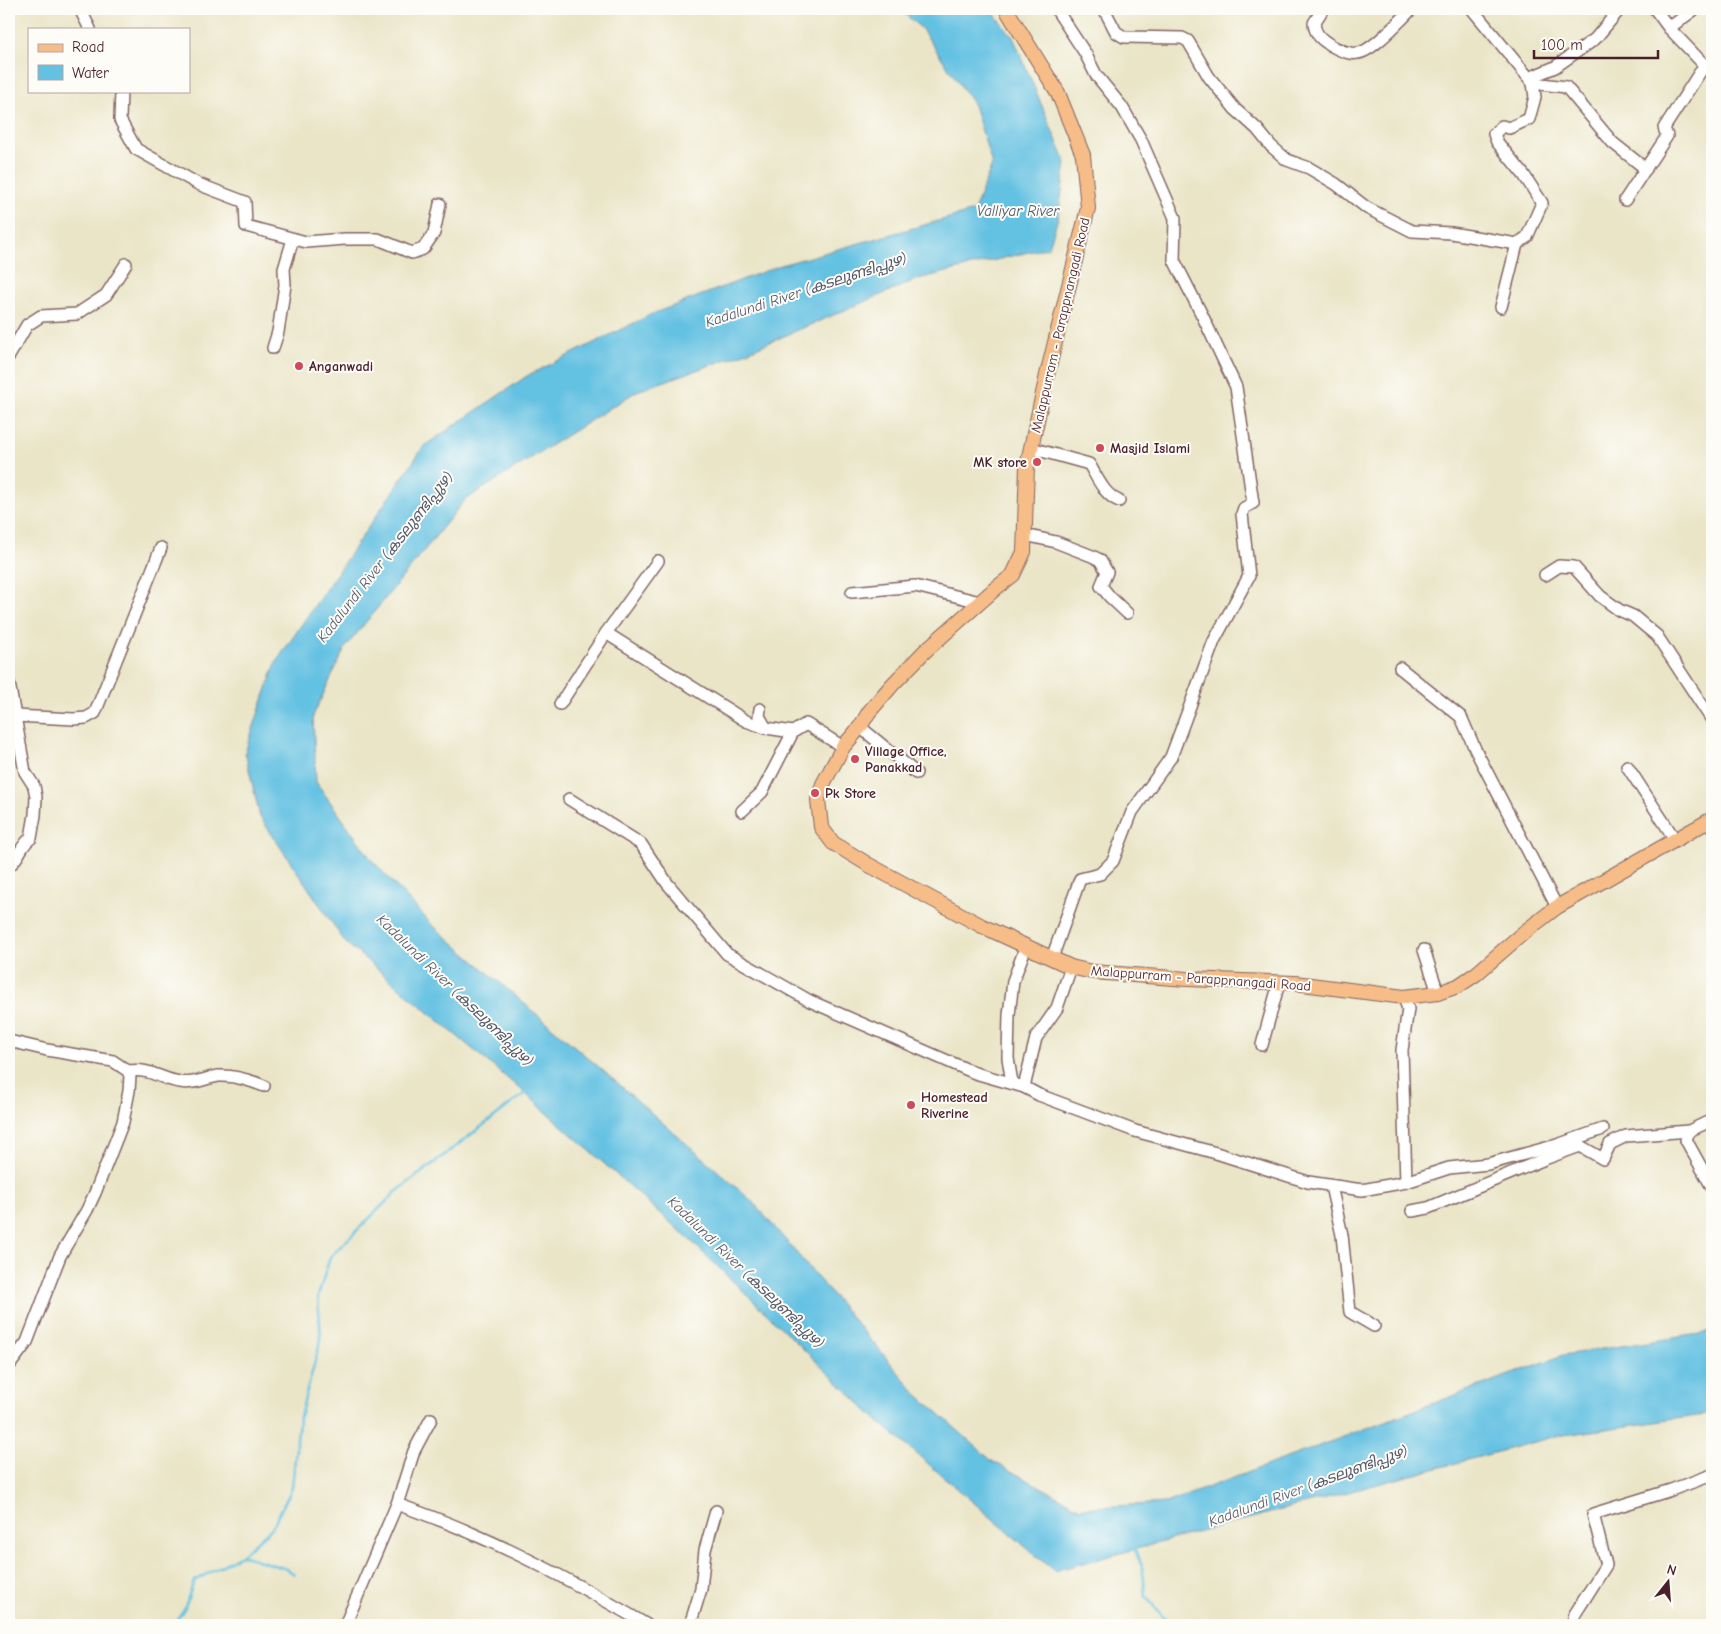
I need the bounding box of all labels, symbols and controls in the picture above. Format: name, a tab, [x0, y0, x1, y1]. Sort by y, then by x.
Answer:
legend	[28, 28, 190, 92]
scale bar	[1534, 28, 1657, 60]
text: 100 m	[1541, 36, 1583, 54]
text: Road	[72, 38, 104, 56]
text: Water	[72, 64, 109, 82]
water label: Valliyar River	[977, 202, 1060, 220]
street label: Malappurram - Parappnangadi Road	[1027, 216, 1094, 435]
water label: Kadalundi River (കടലുണ്ടിപ്പുഴ)	[703, 249, 909, 332]
place label: Anganwadi	[309, 358, 373, 375]
marker: Anganwadi	[293, 360, 305, 372]
place label: Masjid Islami	[1110, 440, 1190, 457]
marker: Masjid Islami	[1094, 442, 1106, 454]
place label: MK store	[973, 454, 1027, 471]
marker: MK store	[1031, 456, 1043, 468]
water label: Kadalundi River (കടലുണ്ടിപ്പുഴ)	[313, 468, 458, 646]
place label: Village Office, Panakkad	[865, 743, 947, 776]
marker: Village Office, Panakkad	[849, 753, 861, 765]
place label: Pk Store	[825, 785, 876, 802]
marker: Pk Store	[809, 787, 821, 799]
water label: Kadalundi River (കടലുണ്ടിപ്പുഴ)	[372, 910, 537, 1070]
street label: Malappurram - Parappnangadi Road	[1090, 962, 1312, 995]
place label: Homestead Riverine	[921, 1089, 988, 1122]
marker: Homestead Riverine	[905, 1099, 917, 1111]
water label: Kadalundi River (കടലുണ്ടിപ്പുഴ)	[663, 1192, 828, 1352]
water label: Kadalundi River (കടലുണ്ടിപ്പുഴ)	[1206, 1441, 1410, 1531]
north arrow	[1644, 1556, 1694, 1606]
text: N	[1665, 1561, 1679, 1580]

